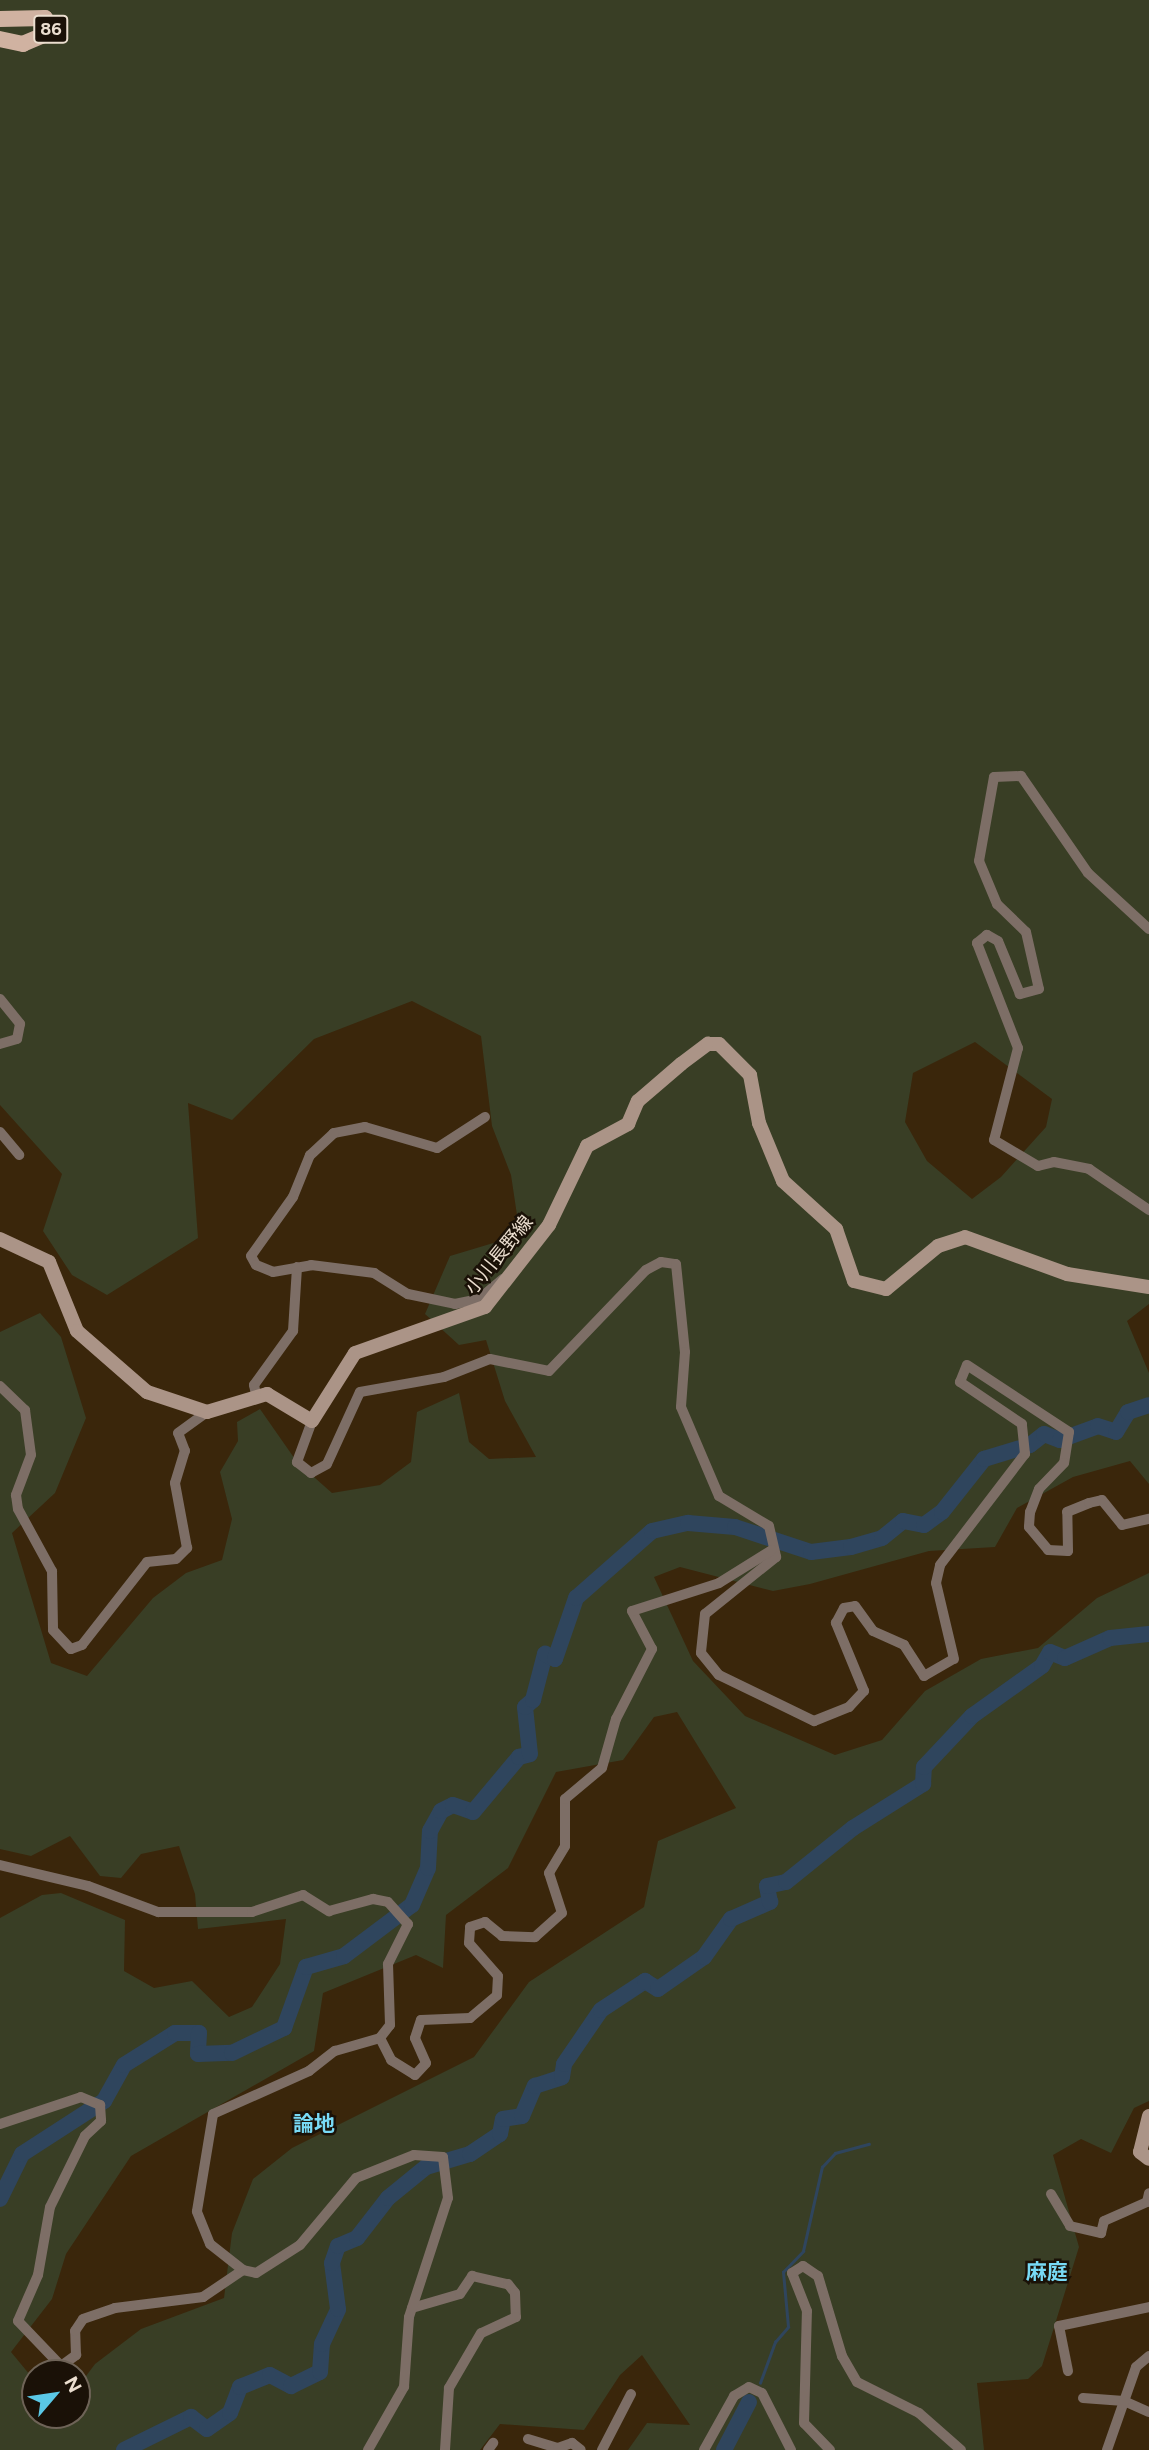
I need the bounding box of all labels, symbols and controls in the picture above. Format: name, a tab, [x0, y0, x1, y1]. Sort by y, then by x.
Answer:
road number: 86	[32, 15, 70, 44]
street label: 小川長野線	[460, 1211, 538, 1299]
district label: 論地	[293, 2111, 335, 2137]
district label: 麻庭	[1026, 2259, 1068, 2285]
north arrow	[21, 2359, 91, 2429]
text: N	[59, 2373, 87, 2397]

